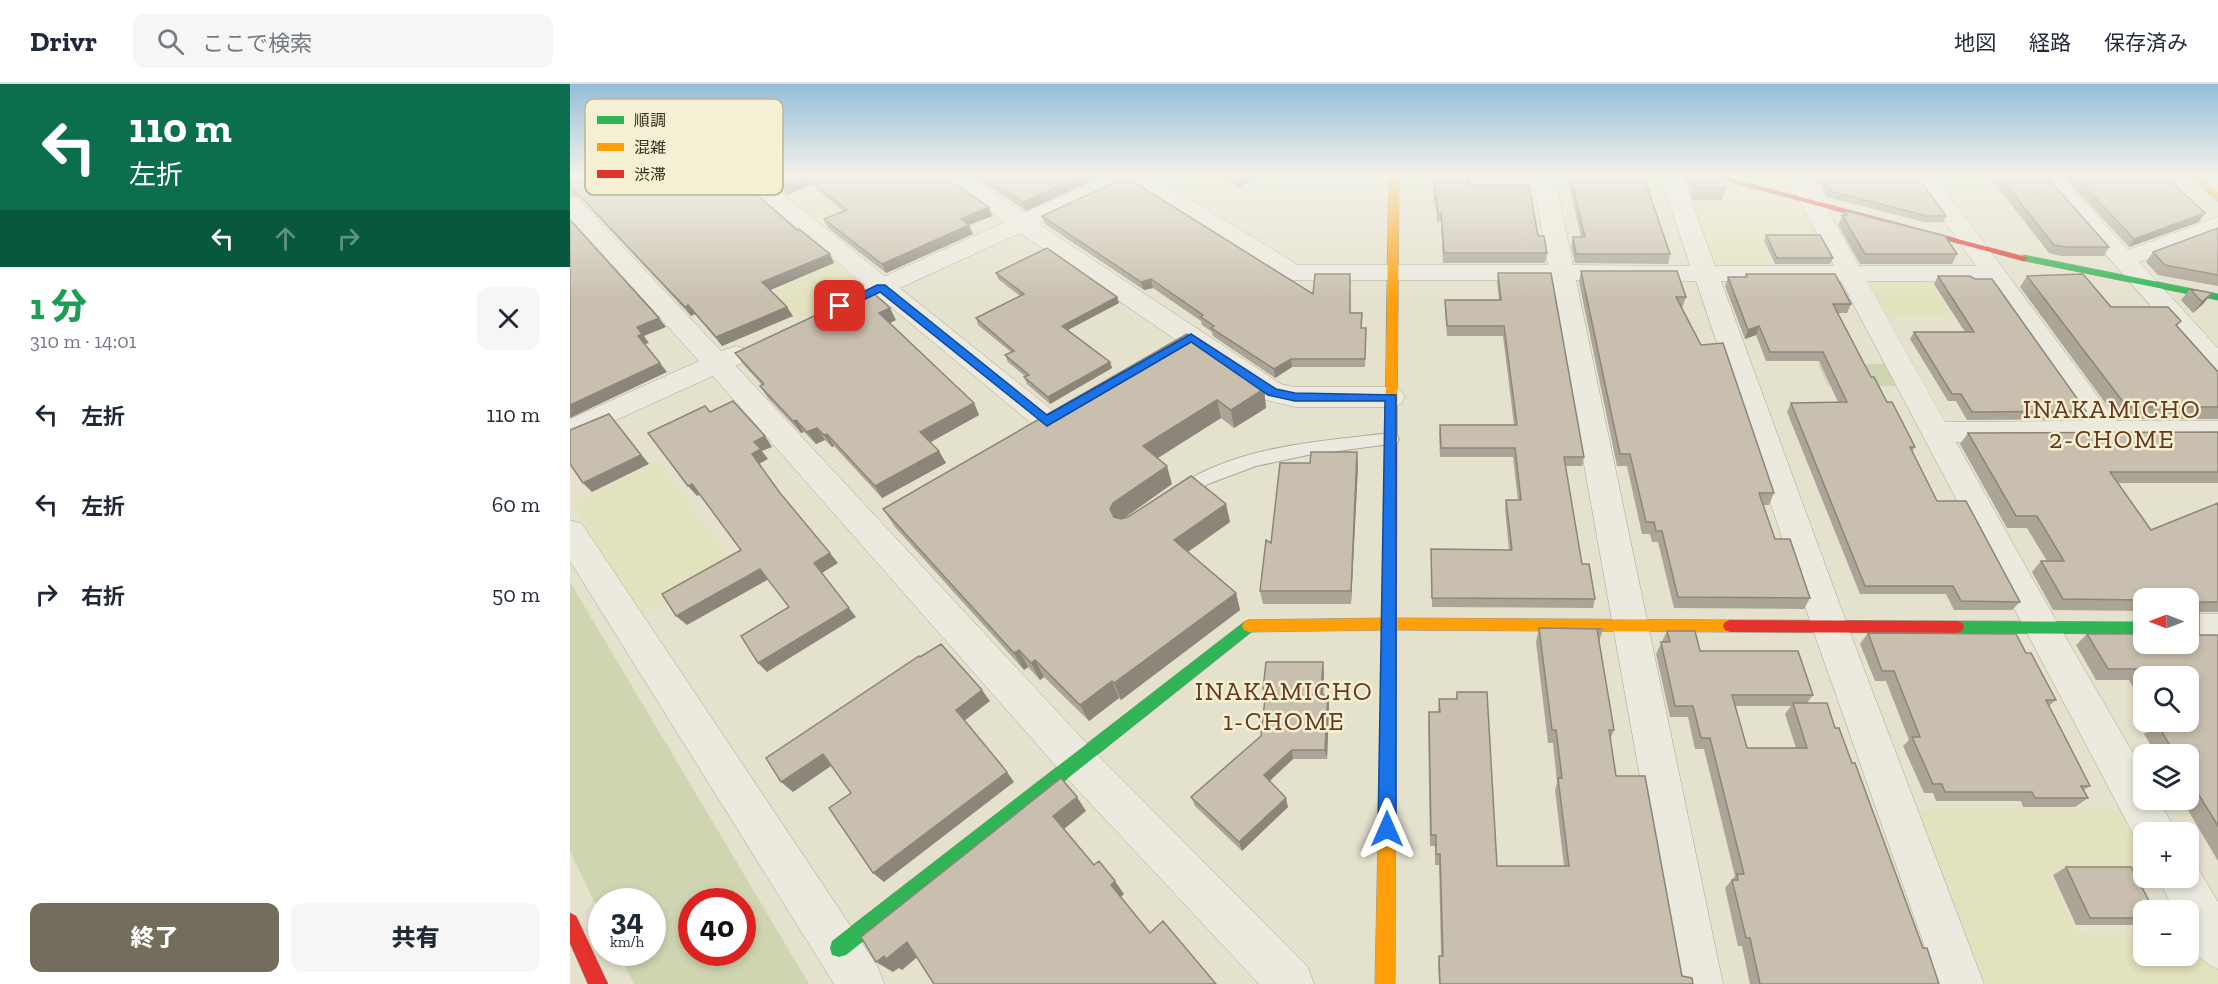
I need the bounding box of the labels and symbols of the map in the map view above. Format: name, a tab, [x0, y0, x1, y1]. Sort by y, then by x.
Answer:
legend	[585, 99, 783, 195]
text: 順調	[634, 111, 666, 130]
text: 混雑	[634, 138, 666, 157]
text: 渋滞	[634, 165, 666, 184]
pin	[814, 280, 865, 331]
district label: INAKAMICHO 2-CHOME	[2023, 393, 2201, 455]
north arrow	[2133, 588, 2199, 654]
district label: INAKAMICHO 1-CHOME	[1195, 675, 1373, 737]
position arrow	[1355, 797, 1419, 861]
speed limit sign: 40	[678, 888, 756, 966]

